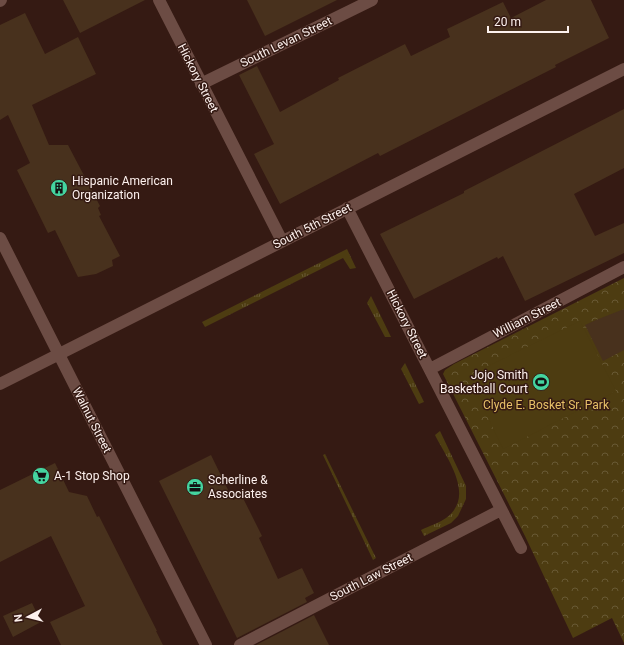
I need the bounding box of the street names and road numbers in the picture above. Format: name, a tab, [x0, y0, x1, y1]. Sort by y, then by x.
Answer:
street label: South Levan Street	[238, 14, 334, 70]
street label: Hickory Street	[175, 41, 221, 115]
street label: South 5th Street	[271, 200, 354, 252]
street label: Hickory Street	[384, 287, 430, 361]
street label: William Street	[491, 295, 563, 341]
street label: Walnut Street	[69, 385, 115, 455]
street label: South Law Street	[327, 550, 415, 604]

